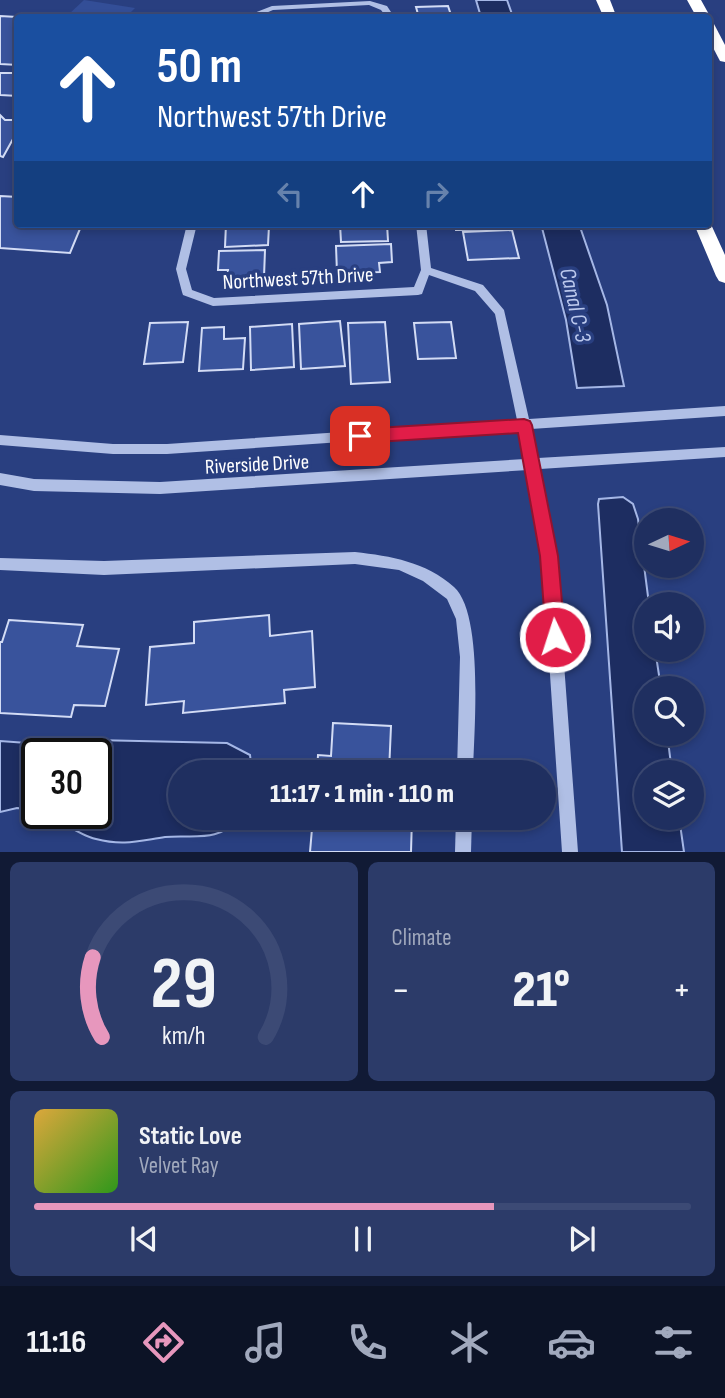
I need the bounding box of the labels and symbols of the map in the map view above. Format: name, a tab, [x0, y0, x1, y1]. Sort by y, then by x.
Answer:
street label: Northwest 57th Drive	[222, 262, 374, 295]
water label: Canal C-3	[553, 265, 597, 346]
pin	[330, 406, 390, 466]
street label: Riverside Drive	[204, 449, 310, 480]
north arrow	[634, 508, 704, 578]
position arrow	[518, 600, 592, 674]
speed limit sign: 30	[21, 738, 112, 829]

